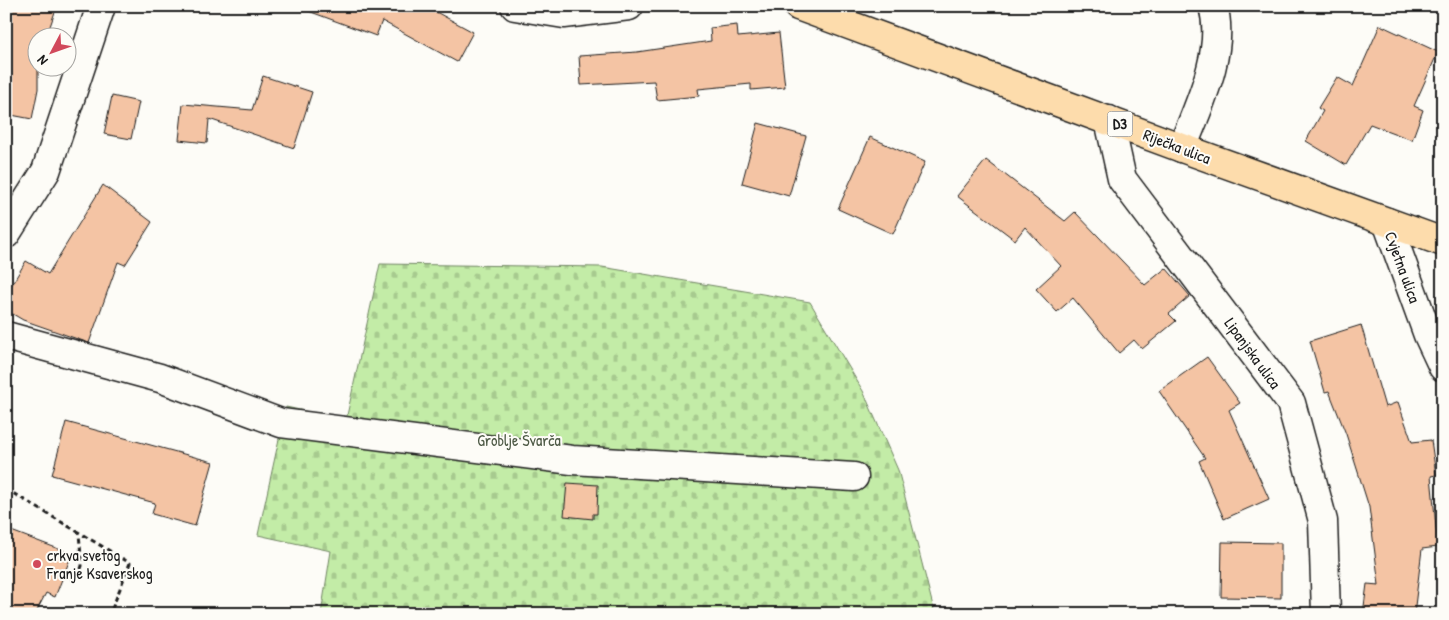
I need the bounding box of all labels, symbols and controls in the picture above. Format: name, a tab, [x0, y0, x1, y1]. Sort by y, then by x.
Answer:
north arrow	[28, 28, 78, 78]
text: N	[32, 51, 51, 70]
road number: D3	[1108, 112, 1132, 136]
street label: Riječka ulica	[1140, 123, 1214, 169]
street label: Cvjetna ulica	[1380, 228, 1426, 306]
street label: Lipanjska ulica	[1220, 313, 1286, 393]
park label: Groblje Švarča	[477, 429, 561, 451]
place label: crkva svetog Franje Ksaverskog	[46, 544, 153, 584]
marker: crkva svetog Franje Ksaverskog	[31, 558, 43, 570]

